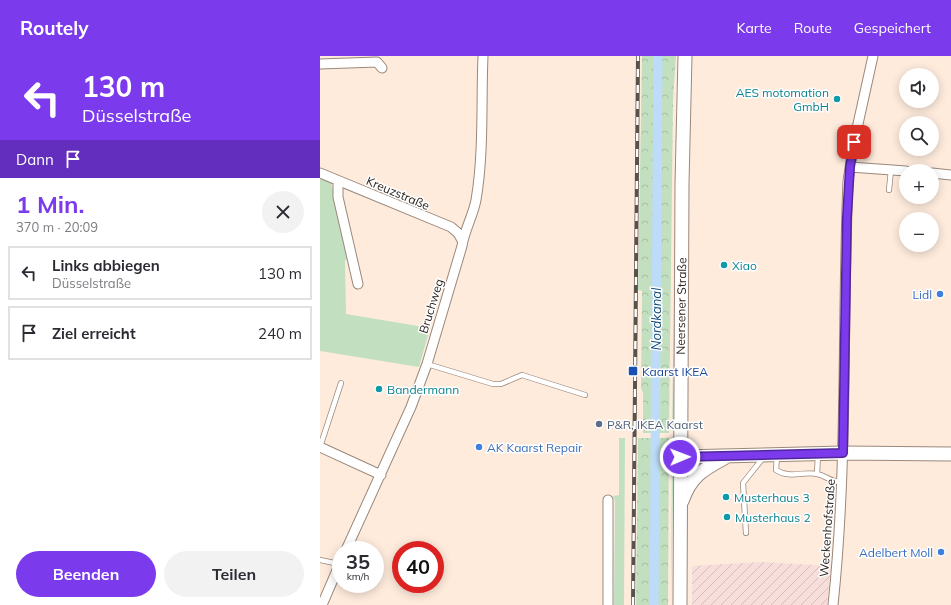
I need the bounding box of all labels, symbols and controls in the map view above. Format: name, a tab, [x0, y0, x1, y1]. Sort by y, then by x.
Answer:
text: Routely	[20, 16, 88, 40]
text: Karte	[737, 19, 772, 37]
text: Route	[794, 19, 832, 37]
text: Gespeichert	[854, 19, 931, 37]
map controls	[899, 68, 939, 252]
button: sound	[899, 68, 939, 108]
text: 130 m	[82, 69, 165, 104]
icon: left	[16, 72, 68, 124]
place label: AES motomation GmbH	[736, 85, 829, 114]
marker: AES motomation GmbH	[832, 94, 842, 104]
text: Düsselstraße	[82, 104, 191, 127]
button: search	[899, 116, 939, 156]
pin	[837, 125, 871, 159]
icon: arrive	[843, 131, 865, 153]
icon: arrive	[62, 148, 84, 170]
text: Dann	[16, 150, 54, 169]
button: +	[899, 164, 939, 204]
street label: Kreuzstraße	[364, 173, 432, 213]
text: 1 Min.	[16, 189, 85, 219]
button: close	[262, 191, 304, 233]
button: −	[899, 212, 939, 252]
text: 370 m · 20:09	[16, 219, 98, 235]
text: Links abbiegen	[52, 256, 160, 275]
street label: Neersener Straße	[673, 257, 689, 355]
place label: Xiao	[732, 258, 757, 273]
marker: Xiao	[719, 260, 729, 270]
icon: left	[18, 262, 40, 284]
text: 130 m	[258, 264, 302, 283]
text: Düsselstraße	[52, 275, 131, 291]
street label: Bruchweg	[416, 277, 446, 335]
water label: Nordkanal	[648, 287, 664, 350]
place label: Lidl	[913, 287, 932, 302]
marker: Lidl	[935, 289, 945, 299]
icon: arrive	[18, 322, 40, 344]
text: Ziel erreicht	[52, 324, 136, 343]
text: 240 m	[258, 324, 302, 343]
place label: Kaarst IKEA	[642, 364, 708, 379]
marker: Kaarst IKEA	[627, 365, 639, 377]
place label: Bandermann	[387, 382, 459, 397]
marker: Bandermann	[374, 384, 384, 394]
place label: P&R, IKEA Kaarst	[607, 417, 703, 432]
marker: P&R, IKEA Kaarst	[594, 419, 604, 429]
position arrow	[659, 436, 701, 478]
place label: AK Kaarst Repair	[487, 440, 583, 455]
marker: AK Kaarst Repair	[474, 442, 484, 452]
street label: Weckenhofstraße	[816, 478, 838, 578]
place label: Musterhaus 3	[734, 490, 810, 505]
marker: Musterhaus 3	[721, 492, 731, 502]
place label: Musterhaus 2	[735, 510, 811, 525]
marker: Musterhaus 2	[722, 512, 732, 522]
speed limit sign: 40	[392, 541, 444, 593]
place label: Adelbert Moll	[859, 545, 933, 560]
marker: Adelbert Moll	[936, 547, 946, 557]
text: 35	[346, 549, 370, 574]
button: Beenden	[16, 551, 156, 597]
button: Teilen	[164, 551, 304, 597]
text: km/h	[347, 570, 369, 583]

